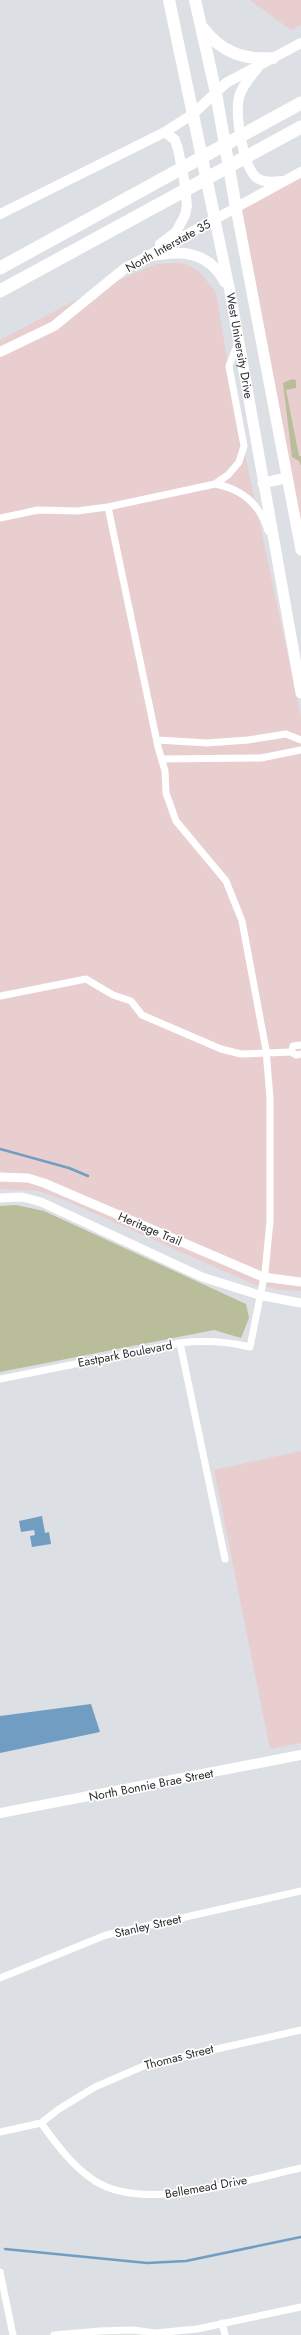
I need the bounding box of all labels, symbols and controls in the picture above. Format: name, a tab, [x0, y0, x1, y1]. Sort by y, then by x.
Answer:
street label: North Interstate 35	[122, 215, 214, 277]
street label: West University Drive	[221, 291, 258, 400]
street label: Heritage Trail	[115, 1207, 185, 1251]
street label: Eastpark Boulevard	[76, 1336, 174, 1372]
street label: North Bonnie Brae Street	[87, 1764, 215, 1806]
street label: Stanley Street	[113, 1910, 183, 1942]
street label: Thomas Street	[143, 2040, 216, 2074]
street label: Bellemead Drive	[164, 2171, 248, 2203]

